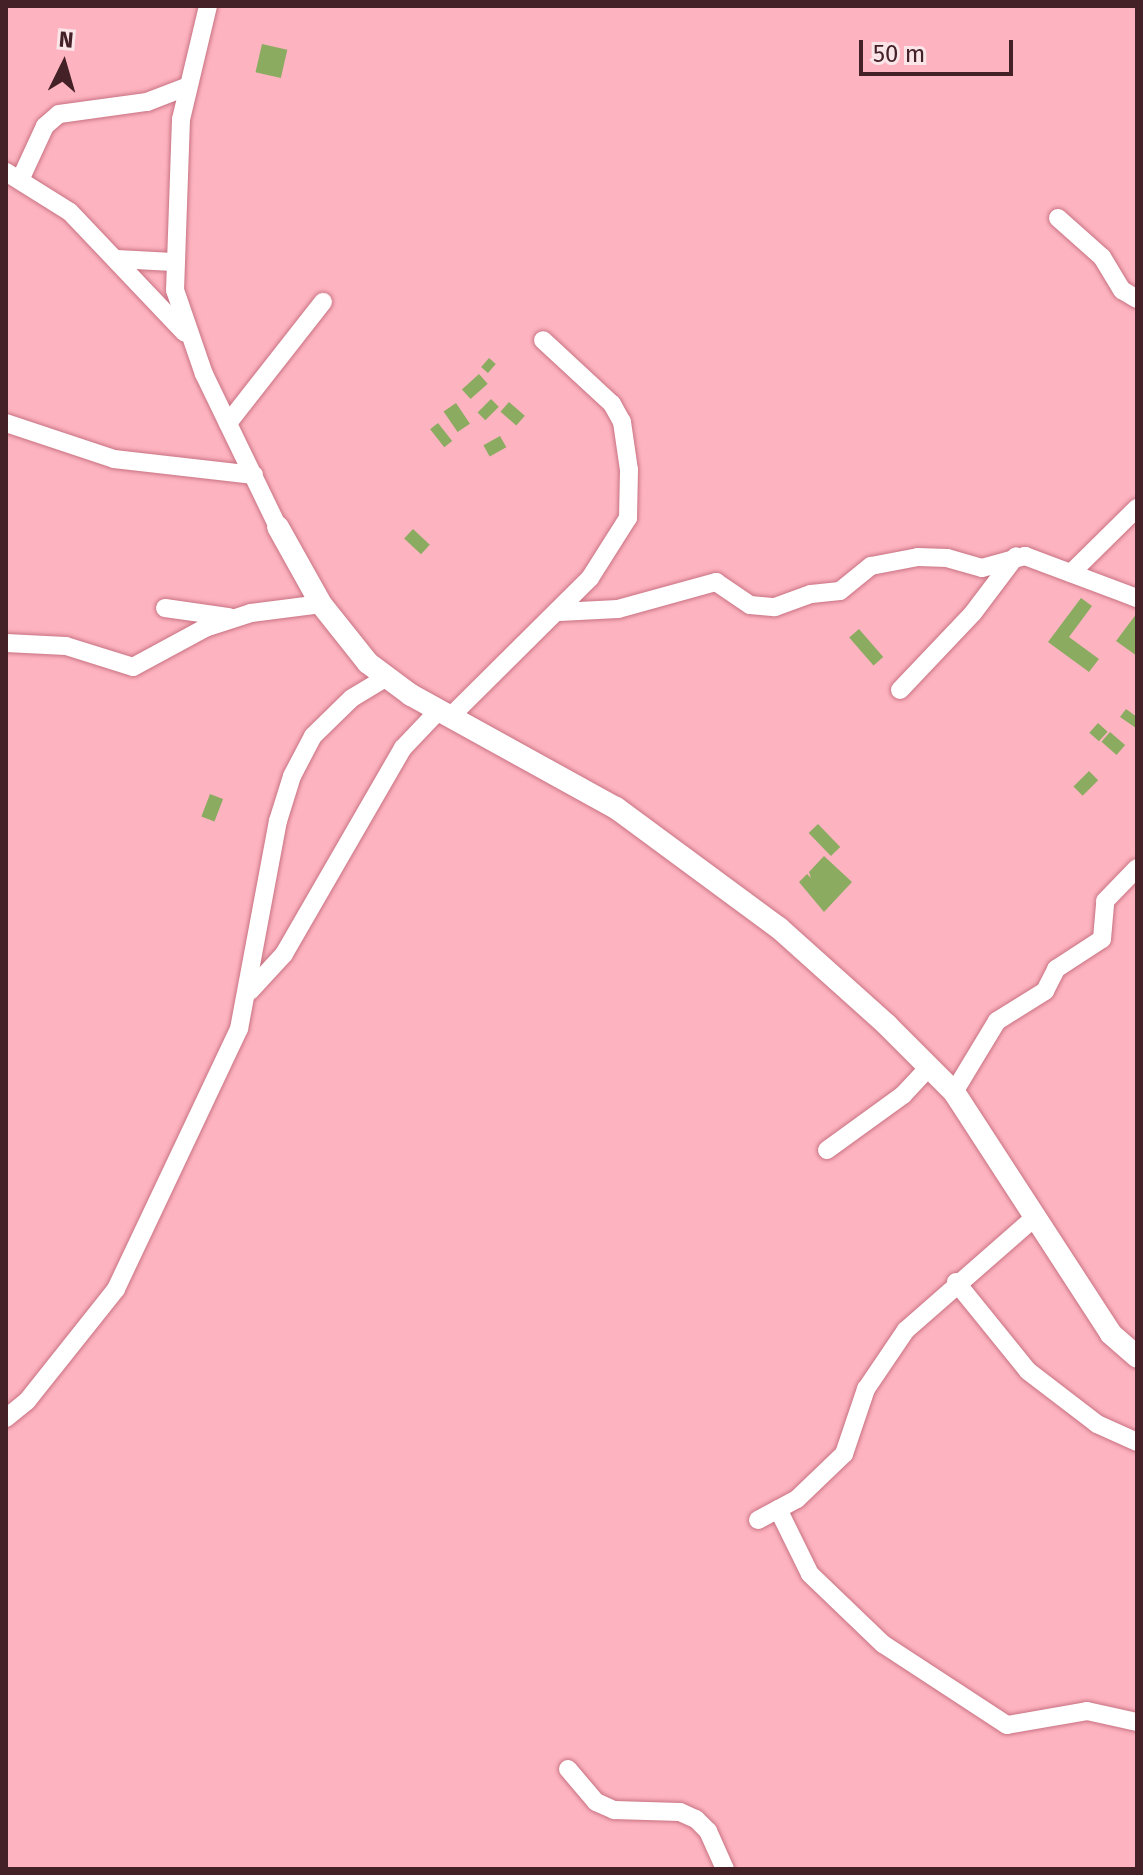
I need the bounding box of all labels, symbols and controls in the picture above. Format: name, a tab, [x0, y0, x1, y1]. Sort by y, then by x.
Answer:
north arrow	[24, 24, 104, 104]
scale bar	[863, 24, 1017, 74]
text: N	[58, 26, 75, 54]
text: 50 m	[873, 40, 925, 68]

